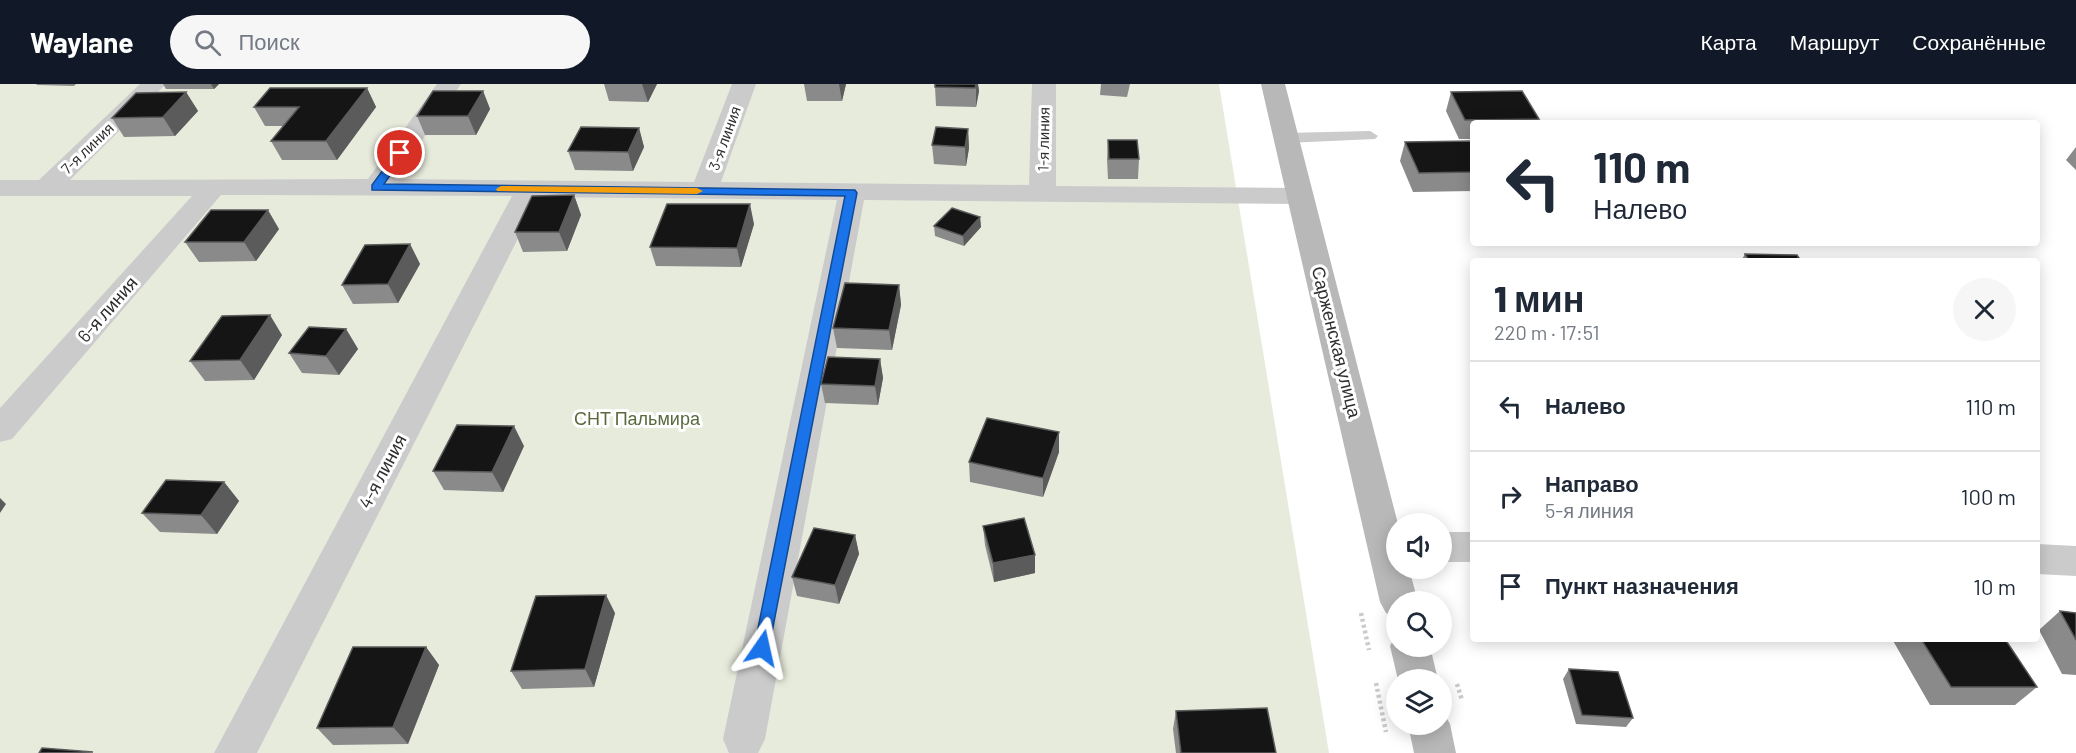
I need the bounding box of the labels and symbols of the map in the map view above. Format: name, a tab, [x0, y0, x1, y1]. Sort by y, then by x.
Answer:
street label: 3-я линия	[704, 104, 744, 172]
street label: 1-я линия	[1033, 107, 1053, 171]
street label: 7-я линия	[57, 119, 117, 177]
pin	[374, 127, 425, 178]
street label: Сарженская улица	[1308, 264, 1367, 421]
street label: 6-я линия	[72, 272, 142, 346]
park label: СНТ Пальмира	[574, 407, 701, 429]
street label: 4-я линия	[353, 430, 411, 512]
position arrow	[730, 616, 794, 680]

